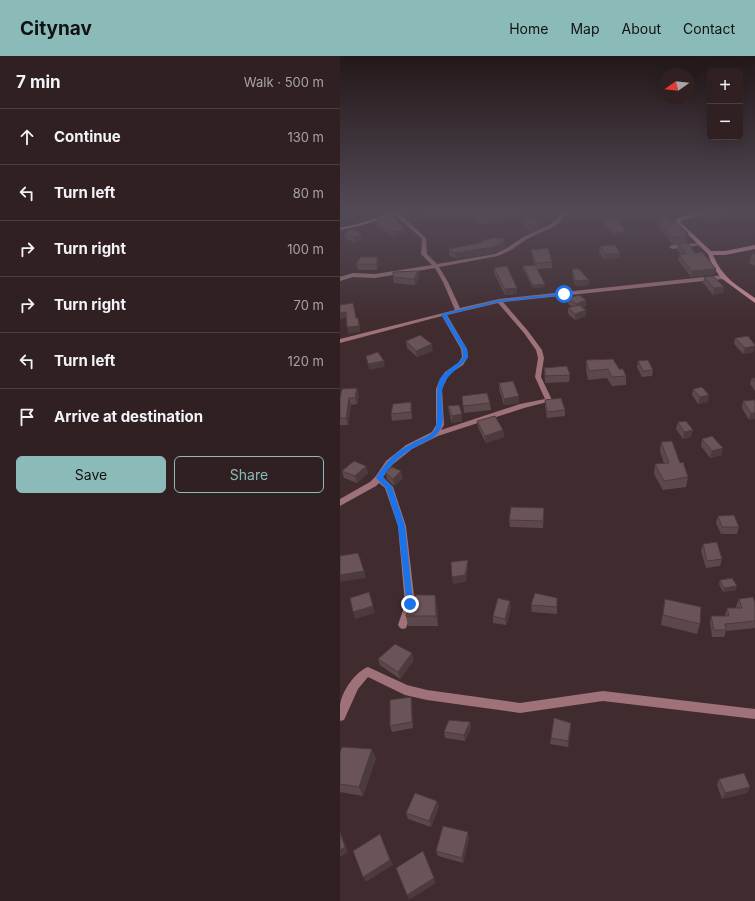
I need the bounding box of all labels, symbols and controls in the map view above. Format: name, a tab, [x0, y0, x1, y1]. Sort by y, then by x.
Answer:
text: Citynav	[20, 17, 92, 40]
text: Home	[509, 20, 548, 37]
text: Map	[570, 20, 600, 37]
text: About	[622, 20, 661, 37]
text: Contact	[683, 20, 735, 37]
north arrow	[659, 68, 695, 104]
map controls	[707, 68, 743, 140]
button: +	[707, 68, 743, 104]
text: 7 min	[16, 72, 61, 92]
text: Walk · 500 m	[244, 74, 324, 90]
button: −	[707, 104, 743, 140]
icon: ahead	[16, 126, 38, 148]
text: Continue	[54, 127, 121, 146]
text: 130 m	[287, 129, 324, 145]
icon: left	[16, 182, 38, 204]
text: Turn left	[54, 183, 115, 202]
text: 80 m	[293, 185, 324, 201]
icon: right	[16, 238, 38, 260]
text: Turn right	[54, 239, 126, 258]
text: 100 m	[287, 241, 324, 257]
route start	[555, 285, 573, 303]
icon: right	[16, 294, 38, 316]
text: Turn right	[54, 295, 126, 314]
text: 70 m	[294, 297, 324, 313]
icon: left	[16, 350, 38, 372]
text: Turn left	[54, 351, 115, 370]
text: 120 m	[288, 353, 324, 369]
icon: arrive	[16, 406, 38, 428]
text: Arrive at destination	[54, 407, 203, 426]
button: Save	[16, 456, 166, 493]
button: Share	[174, 456, 324, 493]
route end	[401, 595, 419, 613]

